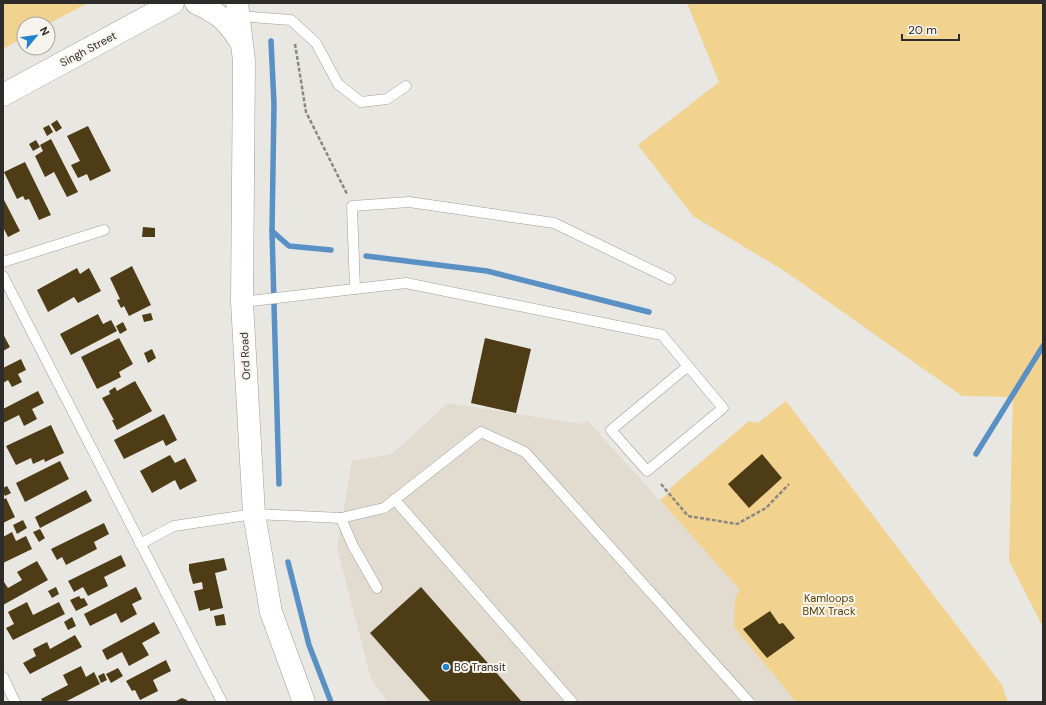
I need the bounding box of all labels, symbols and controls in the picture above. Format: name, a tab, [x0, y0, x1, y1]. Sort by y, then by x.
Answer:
north arrow	[16, 16, 56, 56]
scale bar	[902, 16, 959, 42]
text: 20 m	[908, 22, 937, 38]
text: N	[37, 24, 53, 38]
street label: Singh Street	[57, 28, 119, 70]
street label: Ord Road	[237, 332, 253, 380]
park label: Kamloops BMX Track	[803, 591, 856, 618]
place label: BC Transit	[454, 660, 506, 674]
marker: BC Transit	[441, 662, 451, 672]

